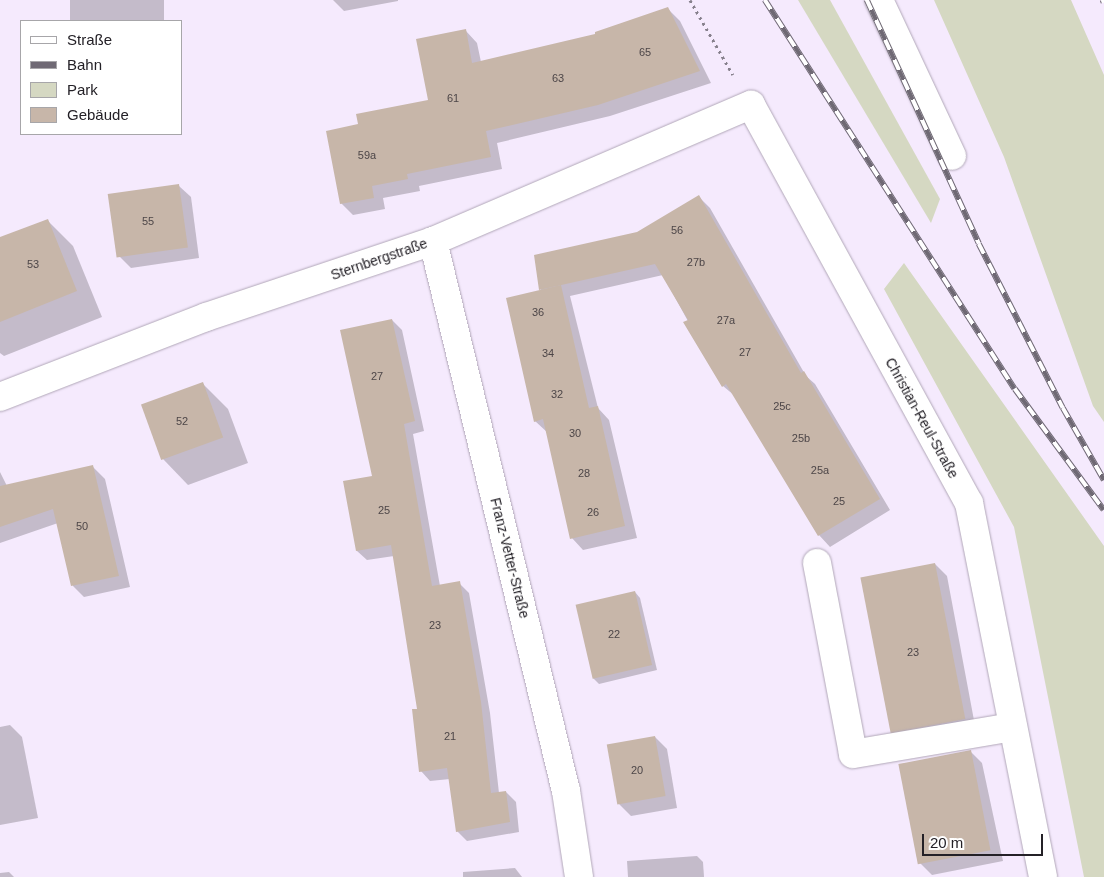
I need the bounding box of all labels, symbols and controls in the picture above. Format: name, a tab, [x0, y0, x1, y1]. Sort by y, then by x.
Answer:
legend	[20, 20, 182, 135]
text: Straße	[67, 31, 112, 48]
house number: 65	[639, 45, 651, 59]
text: Bahn	[67, 56, 102, 73]
house number: 63	[552, 71, 564, 85]
text: Park	[67, 81, 98, 98]
house number: 61	[447, 91, 459, 105]
text: Gebäude	[67, 106, 129, 123]
house number: 59a	[358, 148, 376, 162]
house number: 55	[142, 214, 154, 228]
house number: 56	[671, 223, 683, 237]
street label: Sternbergstraße	[328, 235, 430, 283]
house number: 27b	[687, 255, 705, 269]
house number: 53	[27, 257, 39, 271]
house number: 36	[532, 305, 544, 319]
house number: 27a	[717, 313, 735, 327]
house number: 27	[739, 345, 751, 359]
house number: 34	[542, 346, 554, 360]
street label: Christian-Reul-Straße	[882, 355, 962, 481]
house number: 27	[371, 369, 383, 383]
house number: 32	[551, 387, 563, 401]
house number: 25c	[773, 399, 791, 413]
house number: 52	[176, 414, 188, 428]
house number: 30	[569, 426, 581, 440]
house number: 25b	[792, 431, 810, 445]
house number: 25a	[811, 463, 829, 477]
house number: 28	[578, 466, 590, 480]
house number: 25	[833, 494, 845, 508]
street label: Franz-Vetter-Straße	[487, 496, 533, 620]
house number: 25	[378, 503, 390, 517]
house number: 26	[587, 505, 599, 519]
house number: 50	[76, 519, 88, 533]
house number: 23	[429, 618, 441, 632]
house number: 22	[608, 627, 620, 641]
house number: 23	[907, 645, 919, 659]
house number: 21	[444, 729, 456, 743]
house number: 20	[631, 763, 643, 777]
scale bar	[924, 824, 1045, 856]
text: 20 m	[930, 834, 963, 851]

